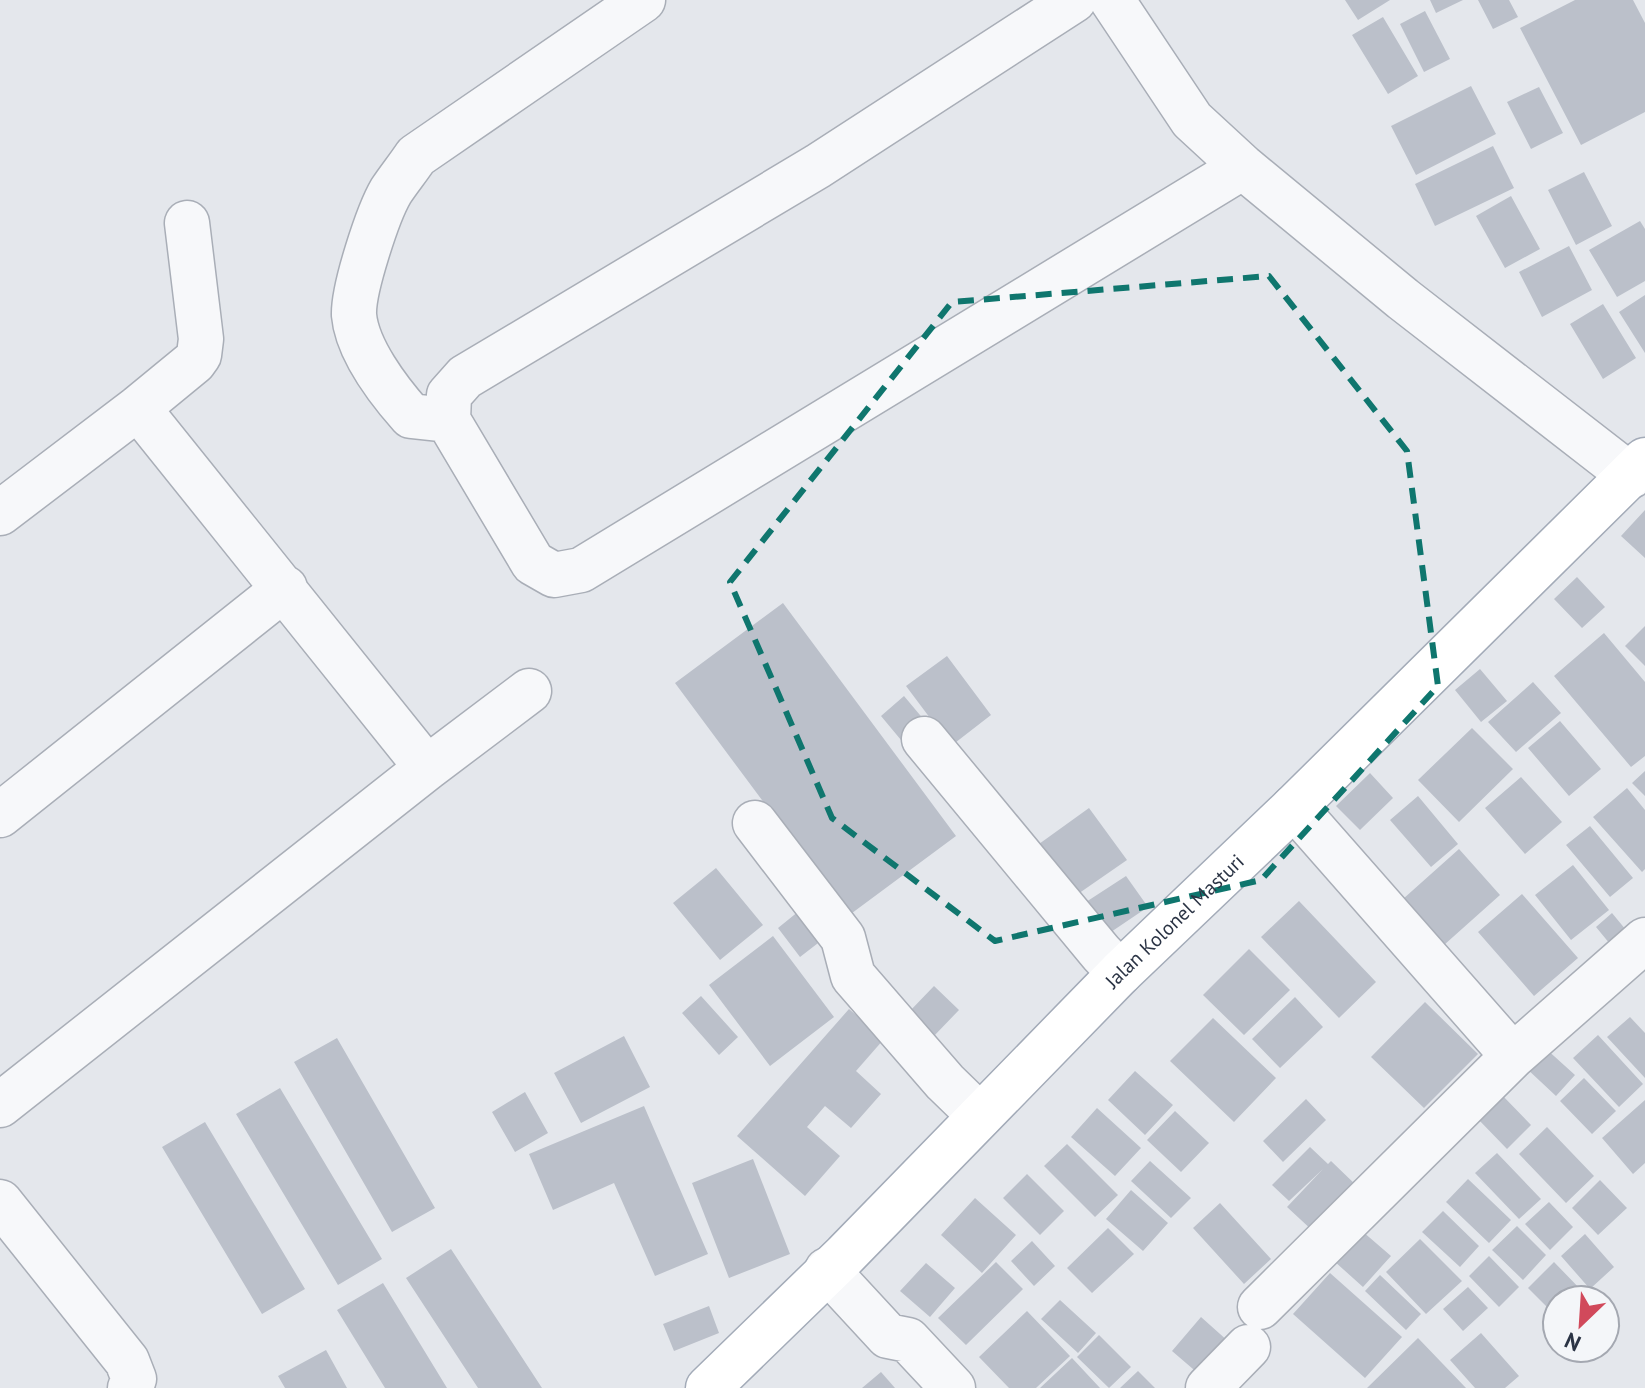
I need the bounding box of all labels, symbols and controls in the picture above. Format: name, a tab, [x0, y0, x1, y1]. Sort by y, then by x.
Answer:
street label: Jalan Kolonel Masturi	[1099, 849, 1249, 994]
north arrow	[1541, 1284, 1621, 1364]
text: N	[1560, 1326, 1585, 1358]

